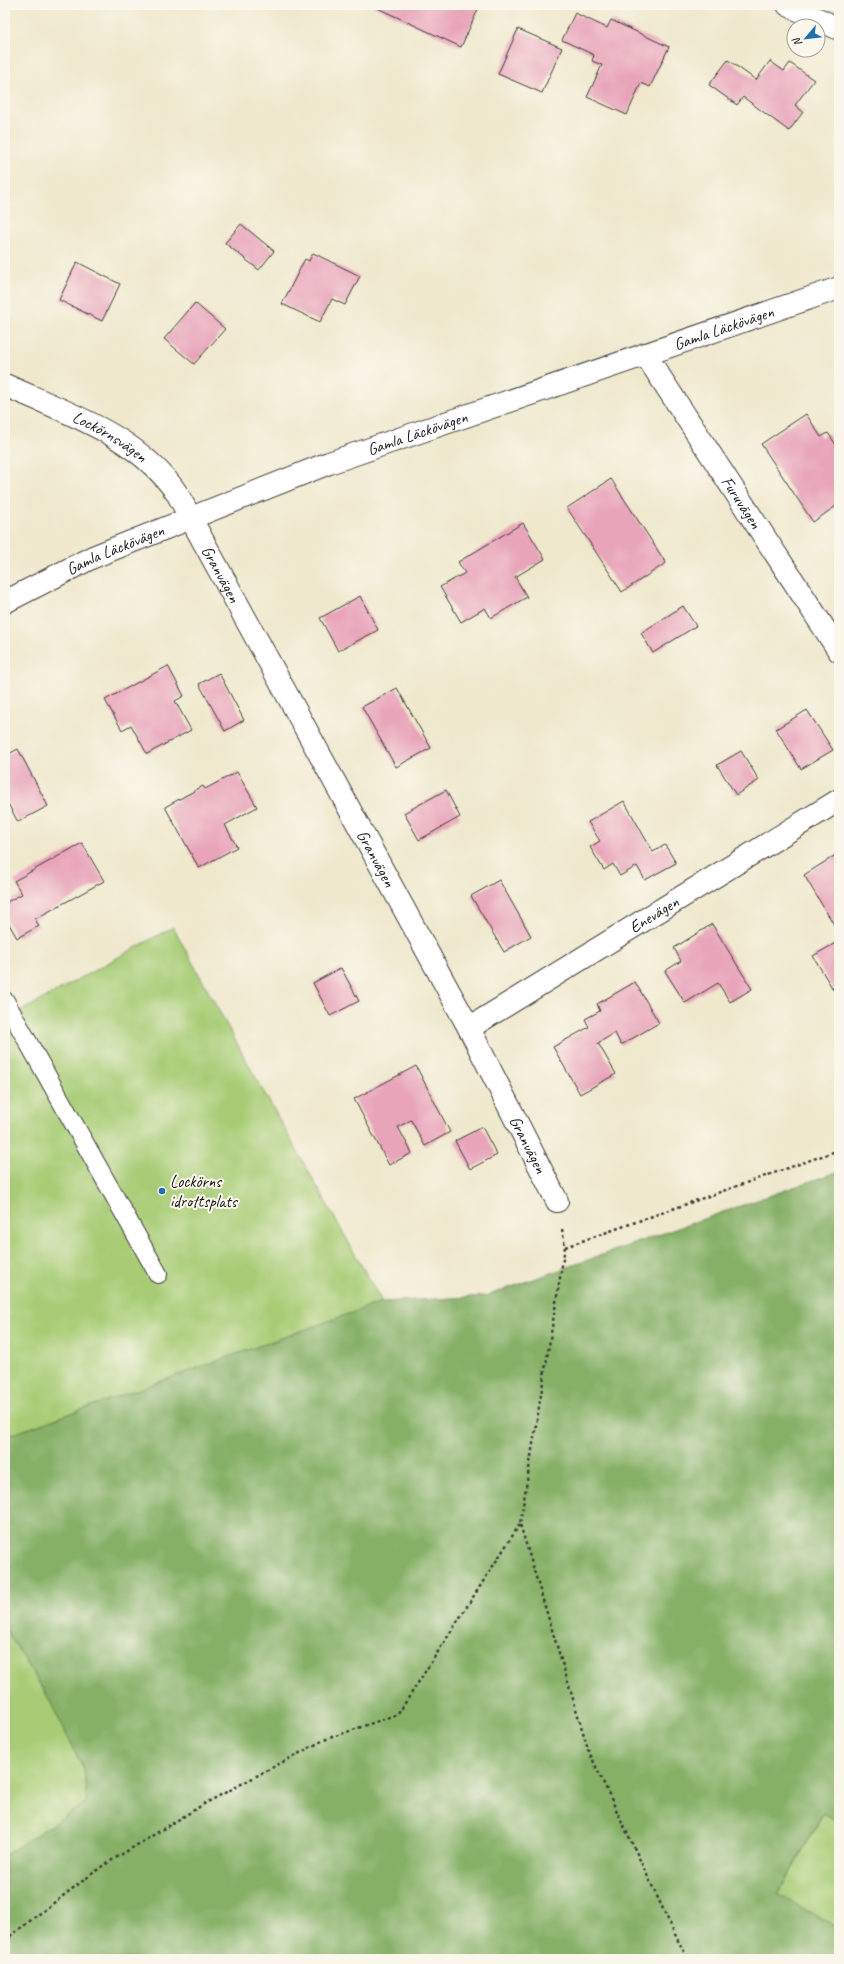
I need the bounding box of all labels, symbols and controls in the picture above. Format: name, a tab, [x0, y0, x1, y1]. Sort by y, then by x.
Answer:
north arrow	[786, 18, 826, 58]
text: N	[788, 34, 805, 49]
street label: Gamla Läckövägen	[671, 301, 777, 354]
street label: Lockörnsvägen	[69, 406, 152, 467]
street label: Gamla Läckövägen	[364, 406, 470, 460]
street label: Furuvägen	[717, 472, 767, 533]
street label: Gamla Läckövägen	[62, 519, 167, 580]
street label: Granvägen	[197, 542, 245, 606]
street label: Granvägen	[352, 826, 401, 891]
street label: Enevägen	[625, 891, 683, 937]
street label: Granvägen	[505, 1112, 552, 1177]
place label: Lockörns idrottsplats	[170, 1171, 239, 1212]
marker: Lockörns idrottsplats	[157, 1186, 167, 1196]

